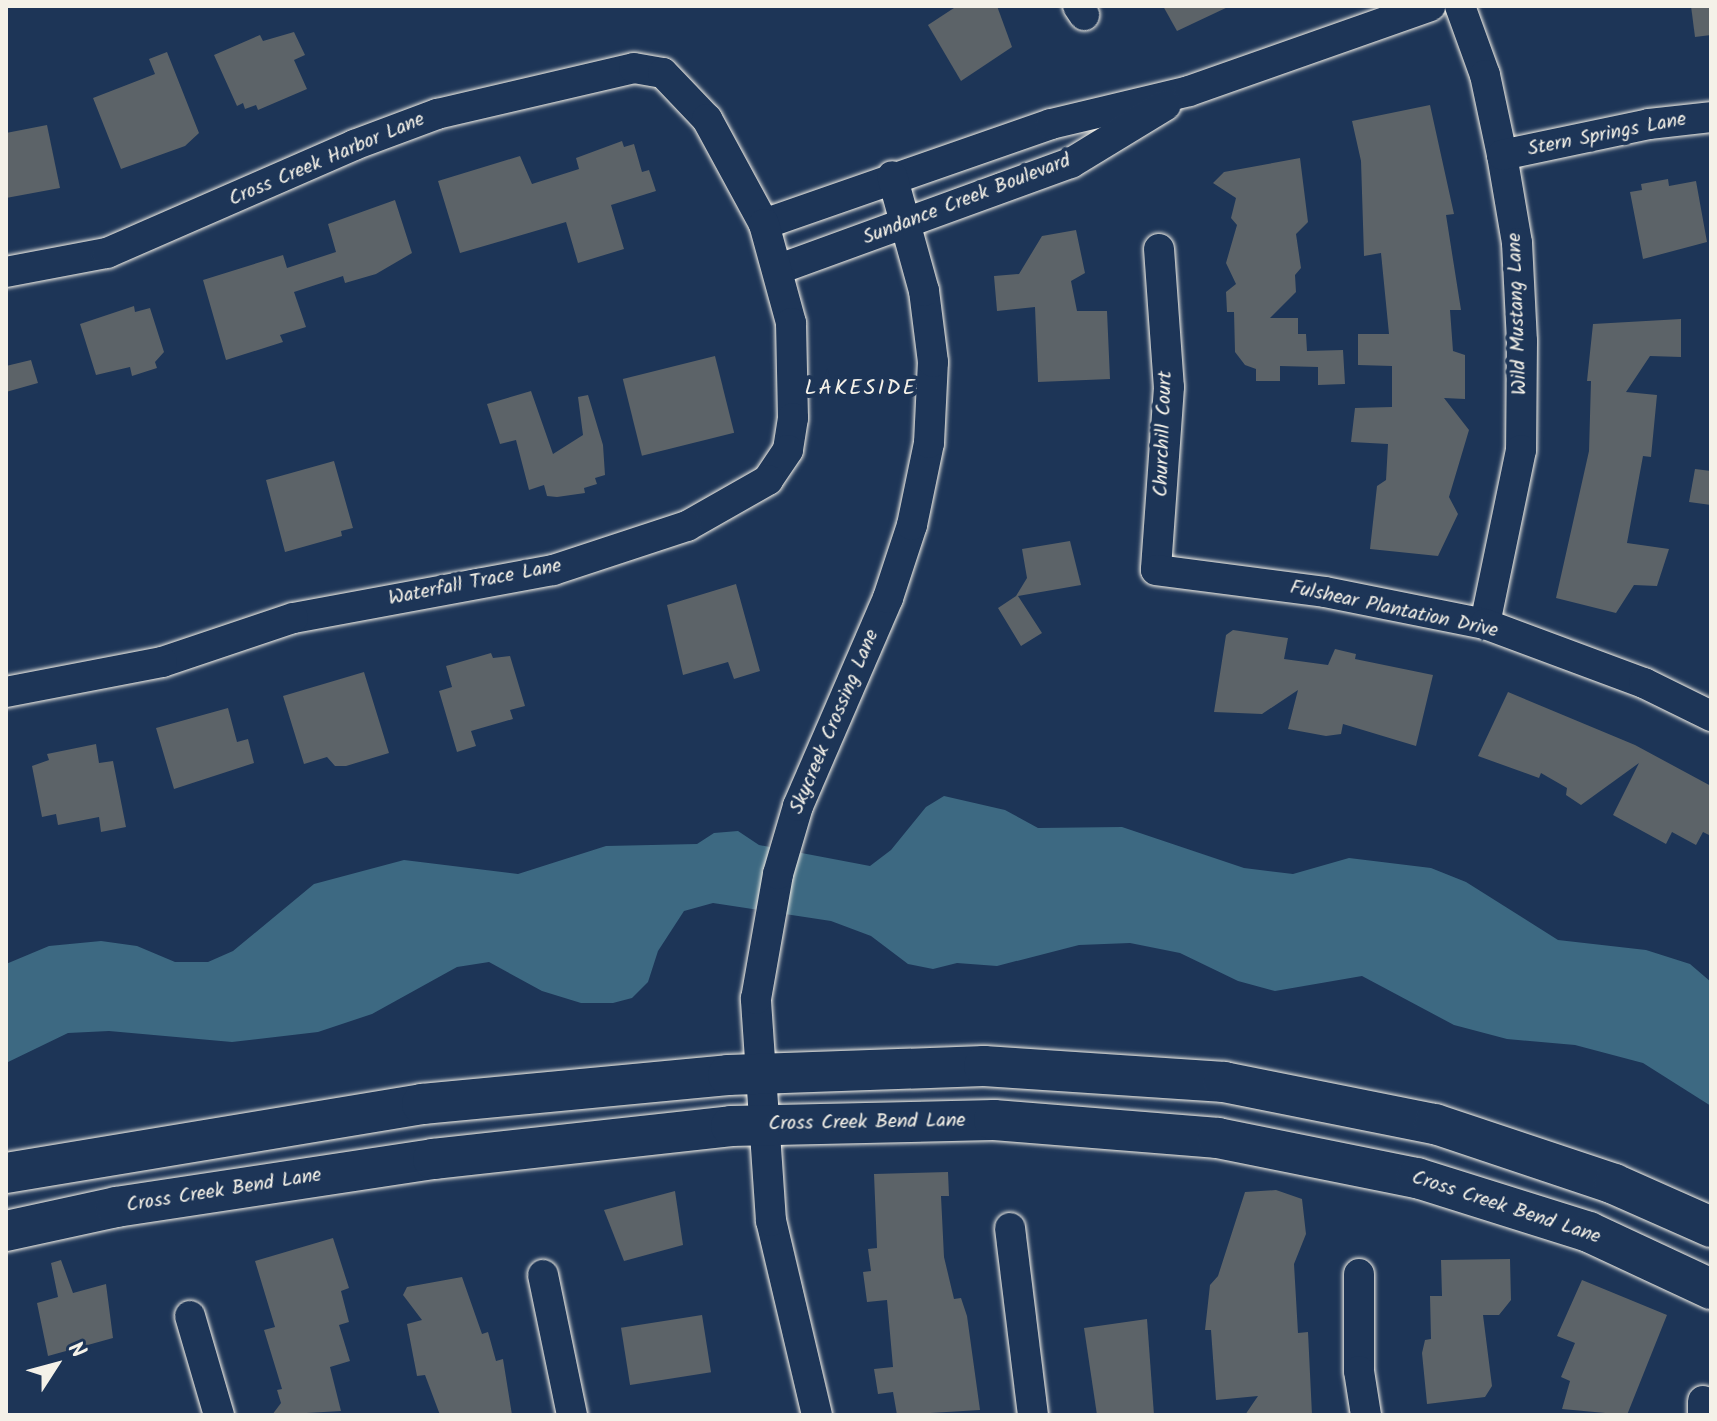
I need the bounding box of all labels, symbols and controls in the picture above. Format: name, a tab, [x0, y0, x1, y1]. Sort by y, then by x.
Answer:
street label: Cross Creek Harbor Lane	[226, 108, 428, 212]
street label: Stern Springs Lane	[1526, 108, 1688, 162]
street label: Sundance Creek Boulevard	[860, 149, 1074, 251]
street label: Wild Mustang Lane	[1503, 232, 1533, 396]
street label: Churchill Court	[1150, 371, 1178, 497]
district label: LAKESIDE	[805, 376, 917, 402]
street label: Waterfall Trace Lane	[386, 554, 564, 612]
street label: Fulshear Plantation Drive	[1288, 576, 1500, 644]
street label: Skycreek Crossing Lane	[785, 626, 885, 818]
street label: Cross Creek Bend Lane	[768, 1109, 966, 1137]
street label: Cross Creek Bend Lane	[125, 1164, 323, 1218]
street label: Cross Creek Bend Lane	[1409, 1166, 1603, 1250]
north arrow	[16, 1325, 96, 1405]
text: N	[58, 1335, 94, 1366]

